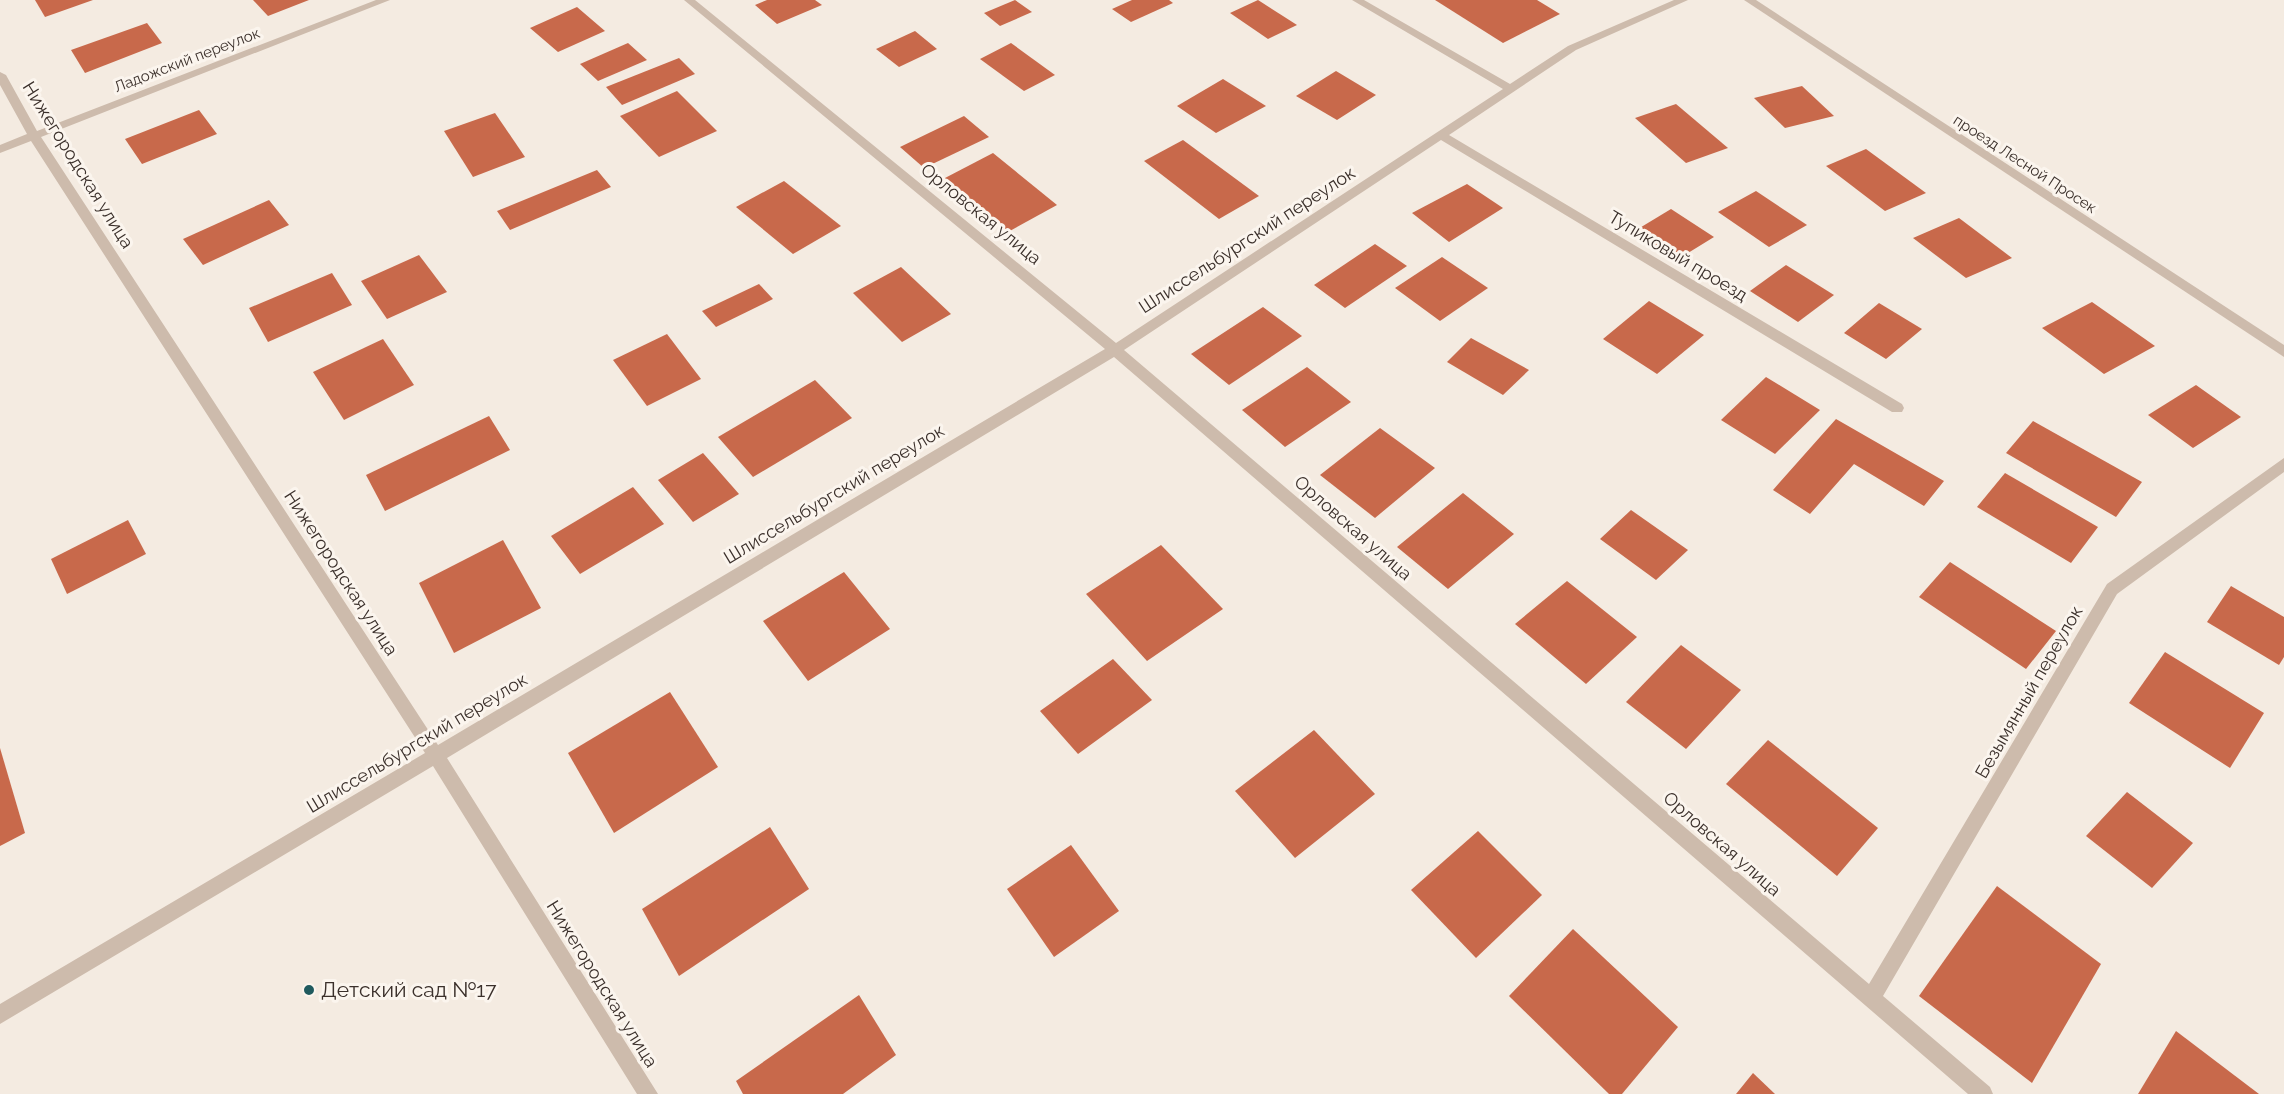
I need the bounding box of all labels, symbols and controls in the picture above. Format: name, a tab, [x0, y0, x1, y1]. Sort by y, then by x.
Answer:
street label: Ладожский переулок	[112, 24, 263, 96]
street label: Нижегородская улица	[19, 78, 138, 252]
street label: проезд Лесной Просек	[1950, 111, 2100, 217]
street label: Орловская улица	[917, 159, 1046, 269]
street label: Шлиссельбургский переулок	[1135, 162, 1359, 317]
street label: Тупиковый проезд	[1605, 206, 1751, 305]
street label: Шлиссельбургский переулок	[720, 419, 948, 568]
street label: Орловская улица	[1290, 471, 1416, 584]
street label: Нижегородская улица	[280, 486, 403, 659]
street label: Безымянный переулок	[1971, 602, 2087, 782]
street label: Шлиссельбургский переулок	[303, 668, 531, 817]
street label: Орловская улица	[1659, 787, 1785, 900]
street label: Нижегородская улица	[543, 897, 662, 1071]
place label: Детский сад №17	[321, 977, 497, 1002]
marker: Детский сад №17	[302, 983, 316, 997]

